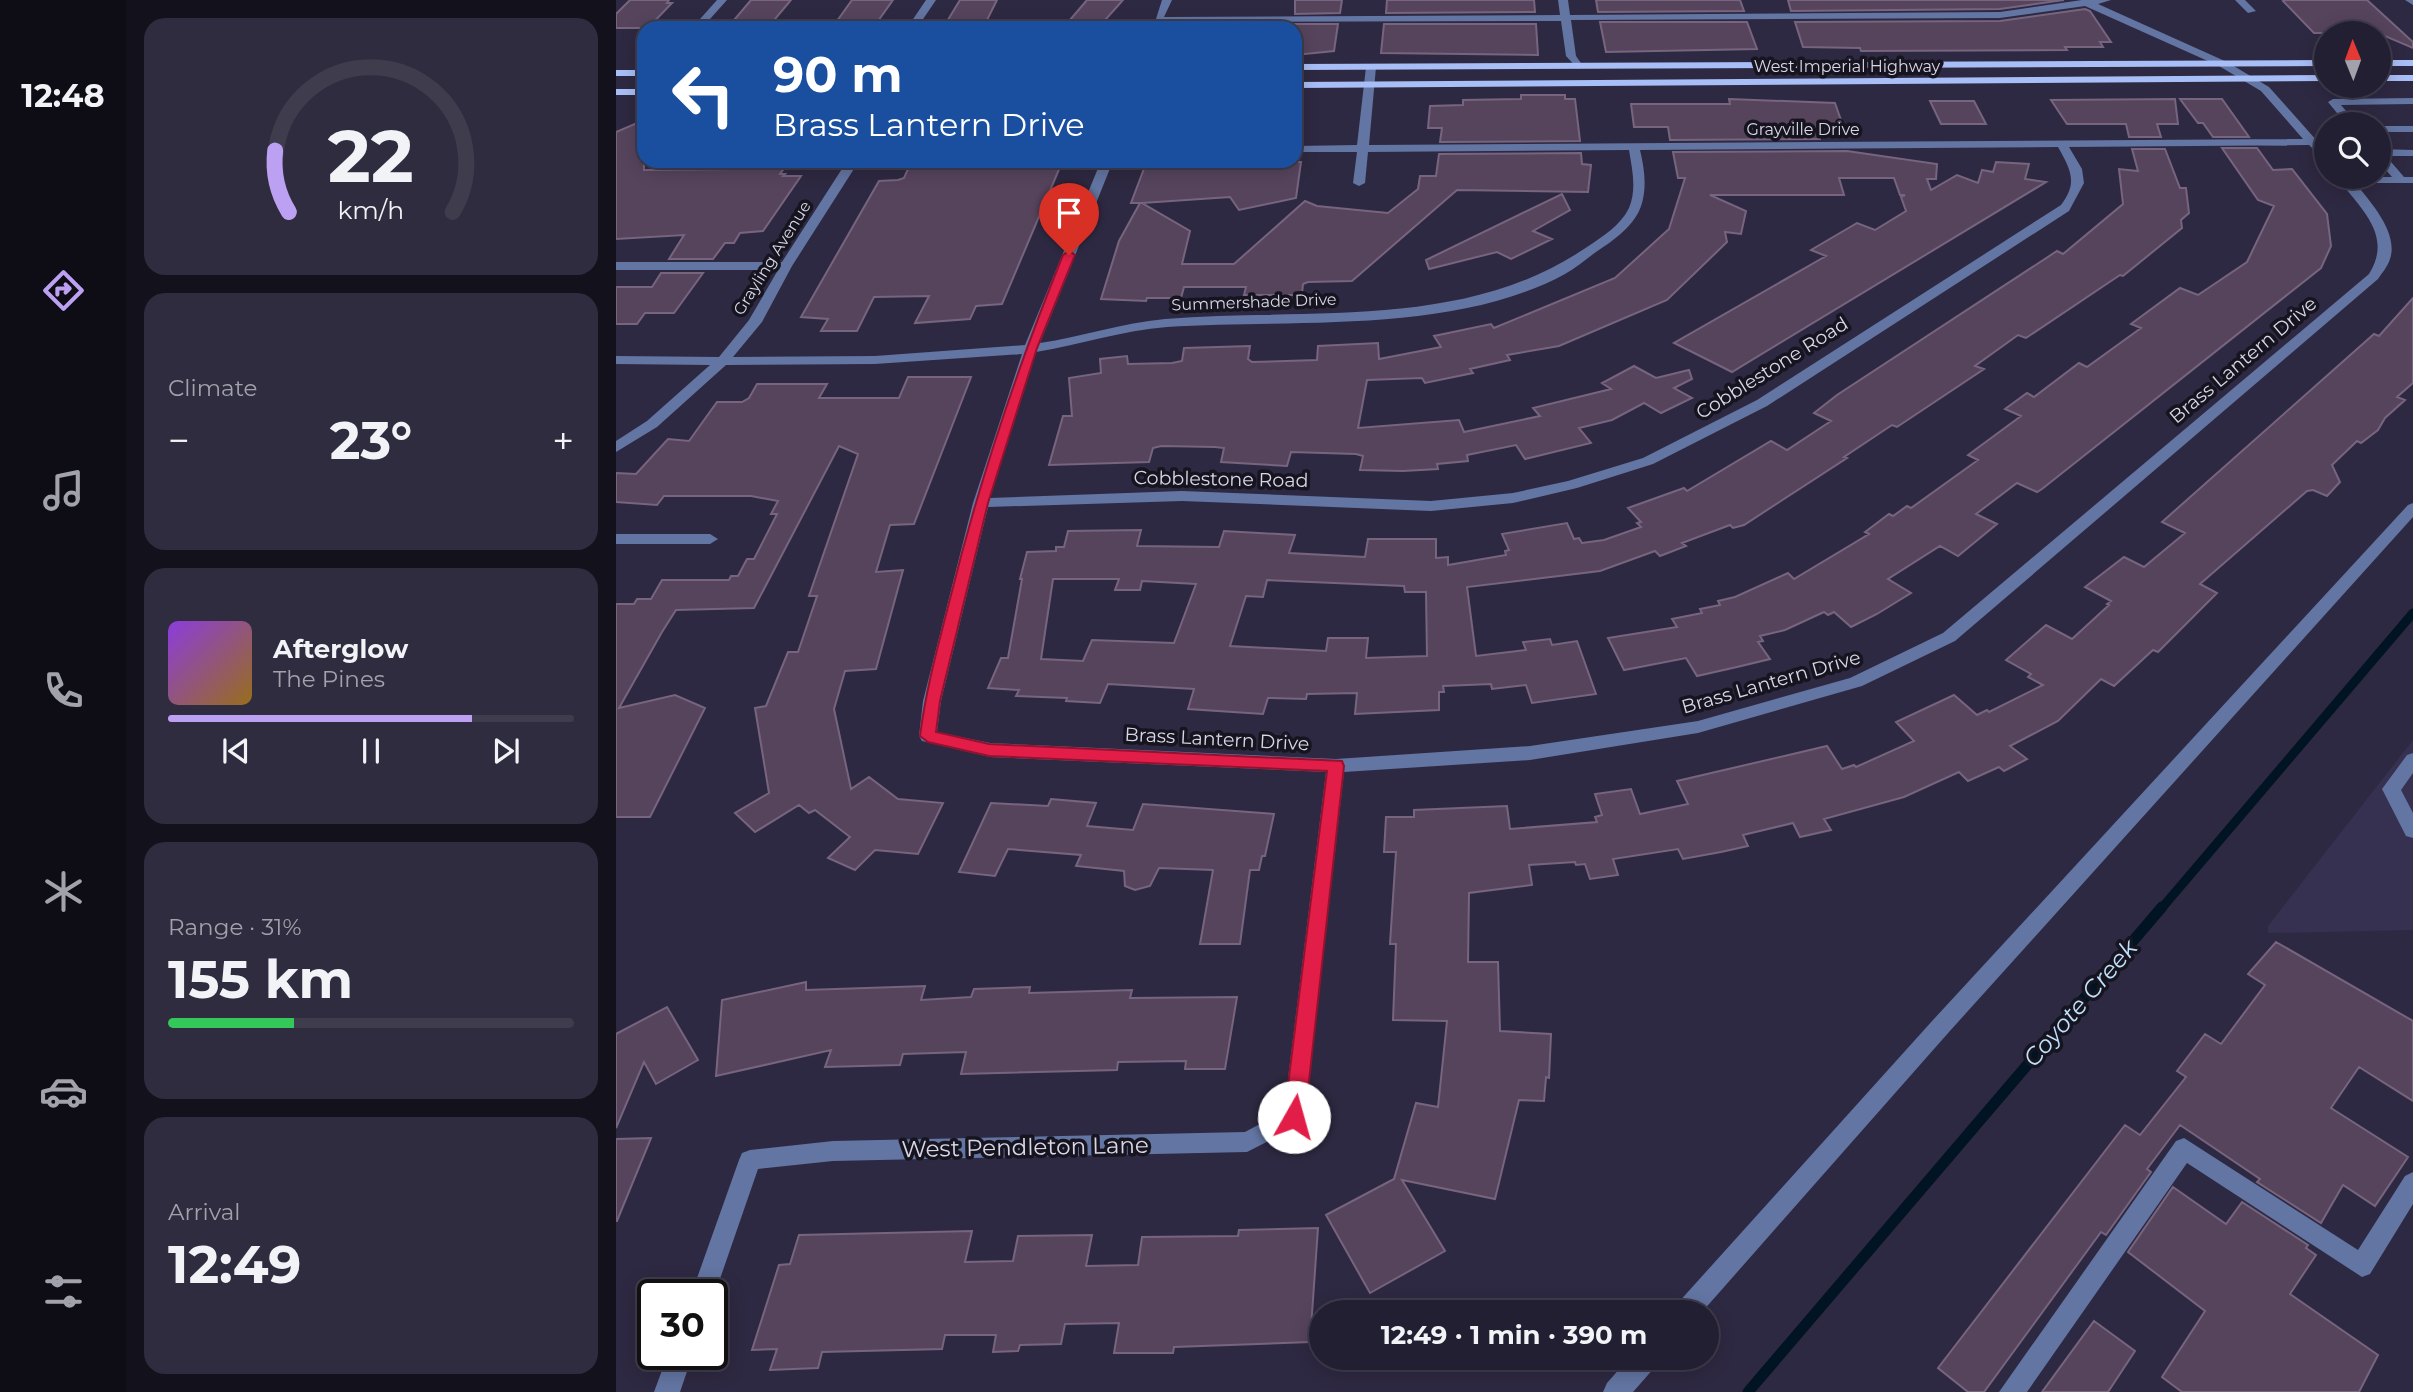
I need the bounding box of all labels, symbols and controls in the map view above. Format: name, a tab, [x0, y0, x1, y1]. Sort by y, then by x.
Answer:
north arrow	[2314, 21, 2390, 98]
map controls	[2314, 21, 2391, 189]
text: 90 m	[773, 45, 903, 104]
icon: left	[658, 49, 749, 140]
street label: West Imperial Highway	[1754, 57, 1941, 76]
text: 12:48	[21, 76, 105, 115]
text: Brass Lantern Drive	[773, 105, 1085, 144]
button: search	[2314, 112, 2391, 189]
text: 22	[328, 113, 414, 201]
street label: Grayville Drive	[1746, 120, 1860, 139]
pin	[1039, 183, 1099, 255]
icon: arrive	[1050, 194, 1088, 232]
text: km/h	[338, 195, 404, 225]
street label: Grayling Avenue	[729, 197, 815, 319]
icon: directions	[39, 266, 88, 315]
street label: Summershade Drive	[1171, 290, 1337, 314]
street label: Brass Lantern Drive	[2165, 292, 2321, 428]
street label: Cobblestone Road	[1692, 312, 1852, 424]
text: Climate	[168, 374, 257, 402]
text: 23°	[330, 409, 412, 472]
text: −	[168, 417, 190, 464]
text: +	[552, 417, 574, 464]
icon: music	[39, 466, 88, 515]
street label: Cobblestone Road	[1133, 466, 1309, 492]
text: Afterglow	[273, 633, 408, 665]
street label: Brass Lantern Drive	[1679, 645, 1863, 719]
text: The Pines	[273, 665, 385, 693]
icon: phone	[39, 666, 88, 715]
street label: Brass Lantern Drive	[1124, 723, 1310, 755]
icon: previous	[217, 732, 255, 770]
icon: pause	[352, 732, 390, 770]
icon: next	[487, 732, 525, 770]
icon: climate	[39, 867, 88, 916]
text: Range · 31%	[168, 913, 301, 941]
water label: Coyote Creek	[2017, 932, 2144, 1073]
text: 155 km	[168, 948, 353, 1011]
icon: car	[39, 1067, 88, 1116]
position arrow	[1257, 1080, 1331, 1154]
street label: West Pendleton Lane	[901, 1131, 1149, 1163]
text: Arrival	[168, 1198, 241, 1226]
text: 12:49	[168, 1233, 301, 1296]
icon: filters	[39, 1267, 88, 1316]
speed limit sign: 30	[637, 1279, 728, 1370]
text: 12:49 · 1 min · 390 m	[1381, 1319, 1647, 1351]

